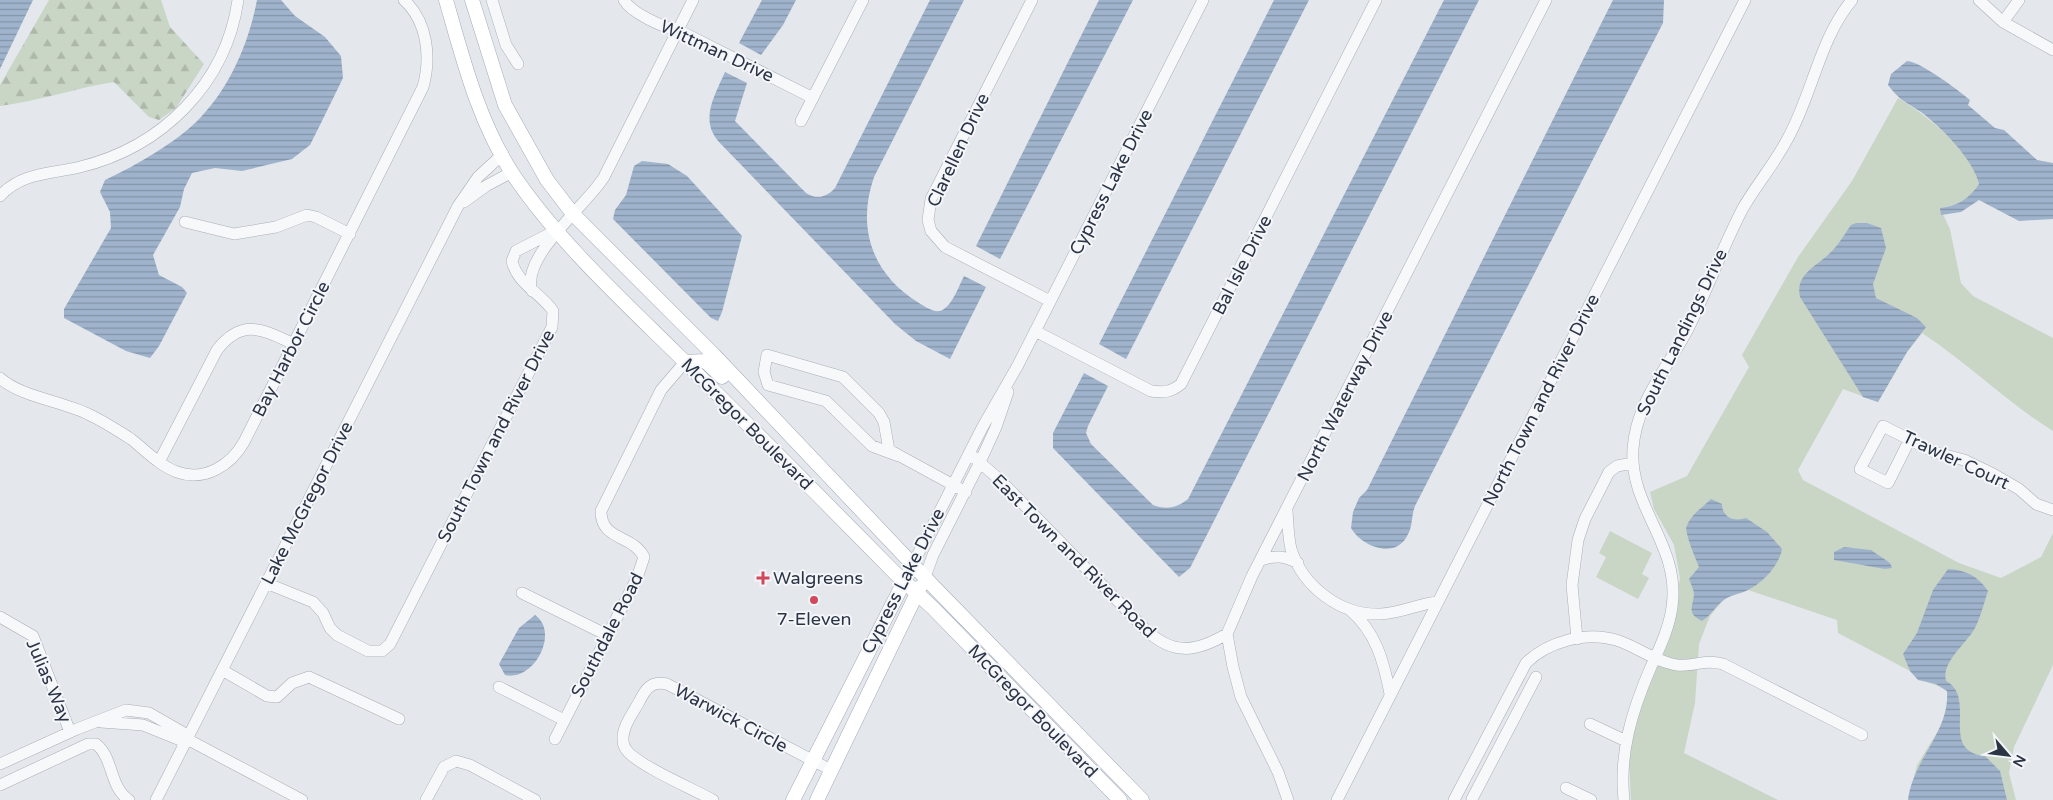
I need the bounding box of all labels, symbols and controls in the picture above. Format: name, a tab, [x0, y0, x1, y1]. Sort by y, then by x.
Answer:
street label: Wittman Drive	[657, 15, 777, 87]
street label: Clarellen Drive	[922, 90, 994, 210]
street label: Cypress Lake Drive	[1065, 105, 1157, 259]
street label: Bal Isle Drive	[1207, 211, 1277, 319]
street label: South Landings Drive	[1632, 245, 1732, 419]
street label: Bay Harbor Circle	[247, 278, 335, 420]
street label: North Town and River Drive	[1478, 290, 1604, 510]
street label: North Waterway Drive	[1292, 307, 1398, 485]
street label: South Town and River Drive	[433, 326, 559, 546]
street label: McGregor Boulevard	[677, 354, 817, 494]
street label: Lake McGregor Drive	[256, 418, 358, 588]
street label: Trawler Court	[1899, 426, 2013, 494]
street label: East Town and River Road	[987, 469, 1161, 643]
street label: Cypress Lake Drive	[857, 504, 949, 658]
place label: Walgreens	[773, 567, 863, 589]
street label: Southdale Road	[566, 569, 648, 701]
marker: Walgreens	[757, 572, 769, 584]
marker: 7-Eleven	[808, 594, 820, 606]
place label: 7-Eleven	[777, 608, 851, 630]
street label: Julias Way	[22, 636, 77, 726]
street label: McGregor Boulevard	[964, 640, 1102, 782]
street label: Warwick Circle	[671, 679, 791, 757]
north arrow	[1983, 730, 2033, 780]
text: N	[2009, 752, 2029, 770]

